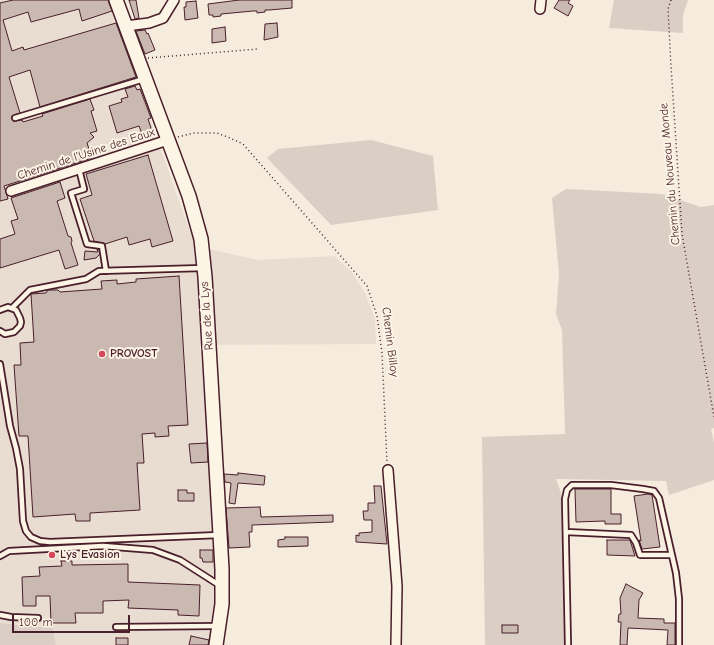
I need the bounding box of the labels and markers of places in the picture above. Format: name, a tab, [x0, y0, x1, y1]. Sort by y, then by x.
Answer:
place label: PROVOST	[110, 347, 157, 361]
marker: PROVOST	[97, 349, 107, 359]
place label: Lys Evasion	[60, 548, 120, 562]
marker: Lys Evasion	[47, 550, 57, 560]

